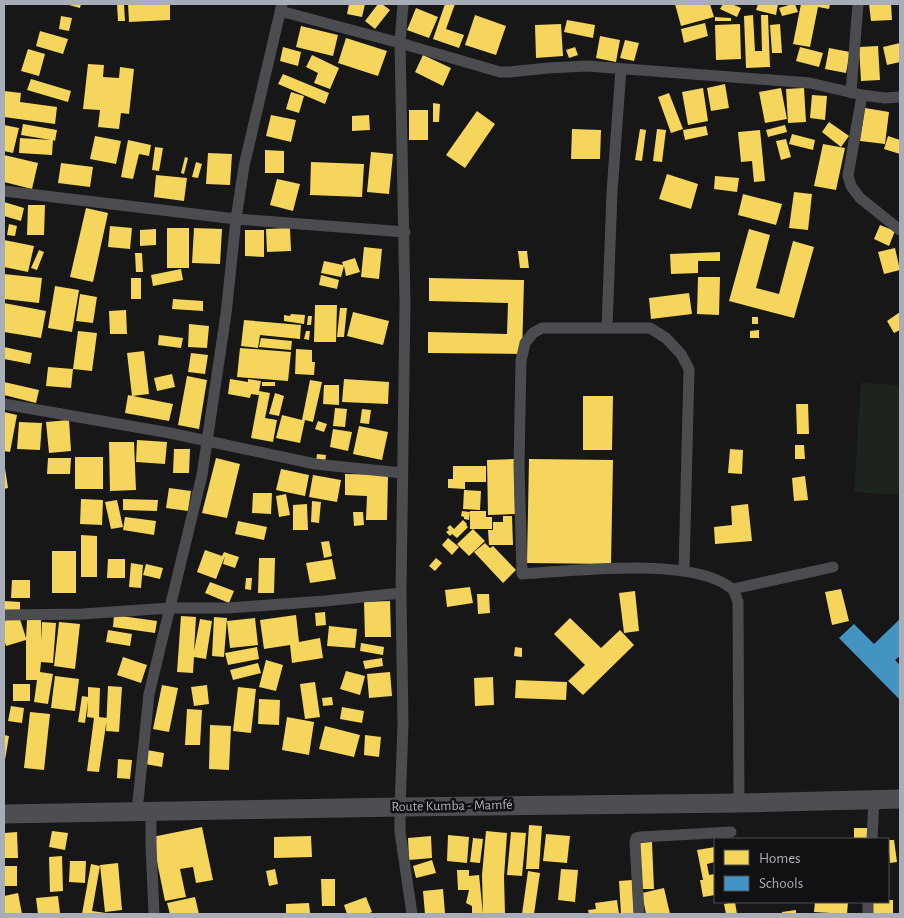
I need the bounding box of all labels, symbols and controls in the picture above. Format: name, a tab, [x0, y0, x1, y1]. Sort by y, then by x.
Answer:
street label: Route Kumba - Mamfé	[391, 798, 513, 814]
legend	[714, 838, 889, 903]
text: Homes	[759, 851, 801, 866]
text: Schools	[759, 876, 803, 891]

